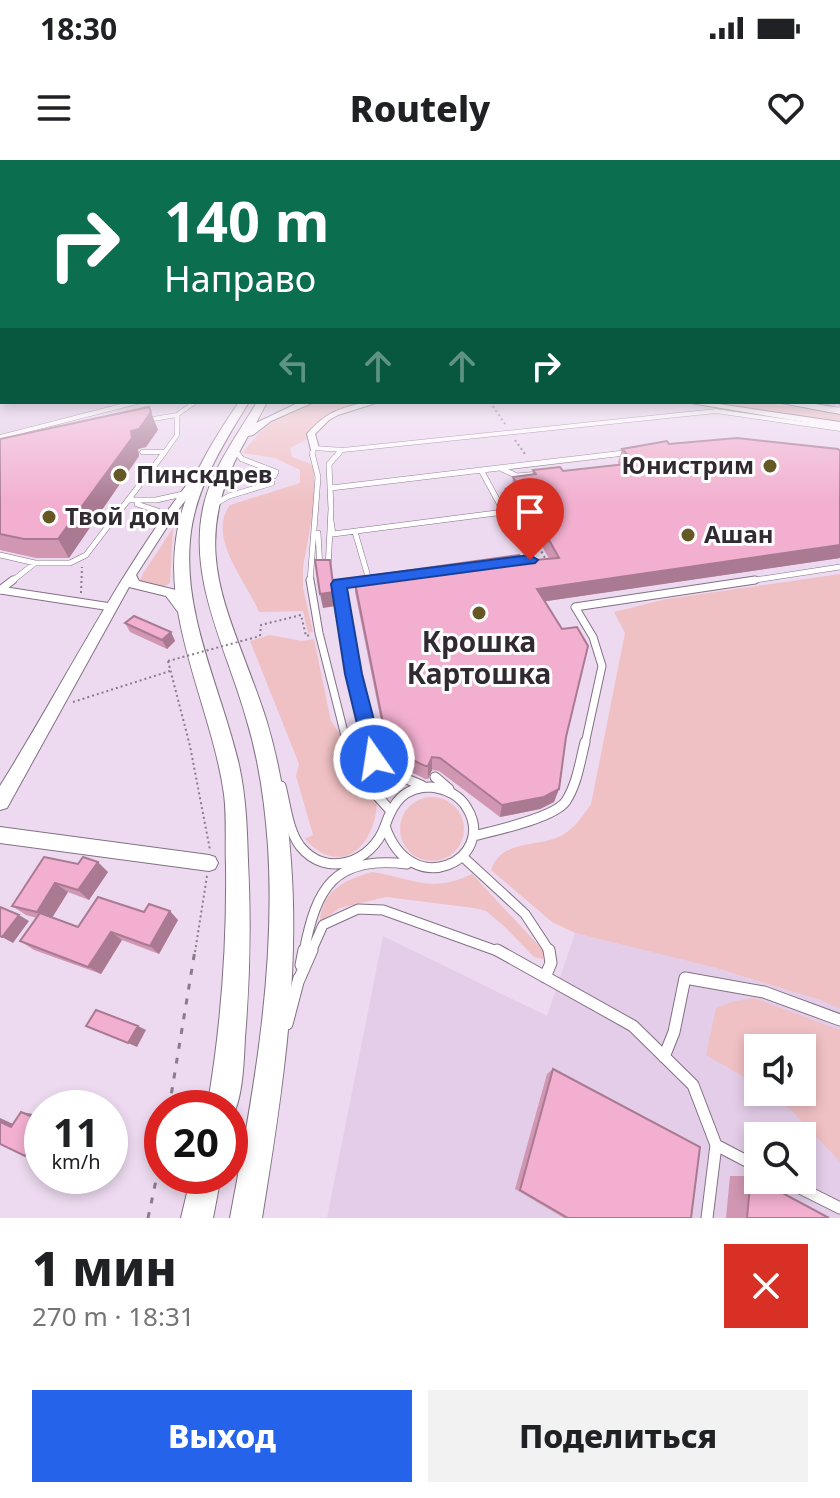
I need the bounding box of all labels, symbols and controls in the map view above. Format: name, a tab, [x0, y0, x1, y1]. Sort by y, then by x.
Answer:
text: 18:30	[40, 8, 117, 49]
text: Routely	[350, 84, 490, 133]
icon: menu	[32, 86, 76, 130]
icon: heart	[764, 86, 808, 130]
text: 140 m	[164, 182, 329, 258]
icon: right	[32, 192, 136, 296]
text: Направо	[164, 254, 316, 303]
icon: left	[272, 344, 316, 388]
icon: ahead	[356, 344, 400, 388]
icon: ahead	[440, 344, 484, 388]
icon: right	[524, 344, 568, 388]
place label: Юнистрим	[621, 448, 754, 481]
place label: Пинскдрев	[136, 457, 272, 490]
marker: Юнистрим	[761, 457, 779, 475]
marker: Пинскдрев	[111, 466, 129, 484]
pin	[496, 478, 564, 560]
icon: arrive	[508, 490, 552, 534]
place label: Твой дом	[65, 499, 180, 532]
marker: Твой дом	[40, 508, 58, 526]
place label: Ашан	[704, 517, 774, 550]
marker: Ашан	[679, 526, 697, 544]
marker: Крошка Картошка	[470, 604, 488, 622]
place label: Крошка Картошка	[407, 622, 551, 692]
position arrow	[332, 717, 416, 801]
map controls	[744, 1034, 816, 1194]
button: sound	[744, 1034, 816, 1106]
speed limit sign: 20	[144, 1090, 248, 1194]
text: 11	[53, 1104, 99, 1159]
button: search	[744, 1122, 816, 1194]
text: km/h	[51, 1148, 101, 1175]
text: 1 мин	[32, 1235, 177, 1300]
button: close	[724, 1244, 808, 1328]
text: 270 m · 18:31	[32, 1298, 195, 1334]
button: Выход	[32, 1390, 412, 1482]
button: Поделиться	[428, 1390, 808, 1482]

